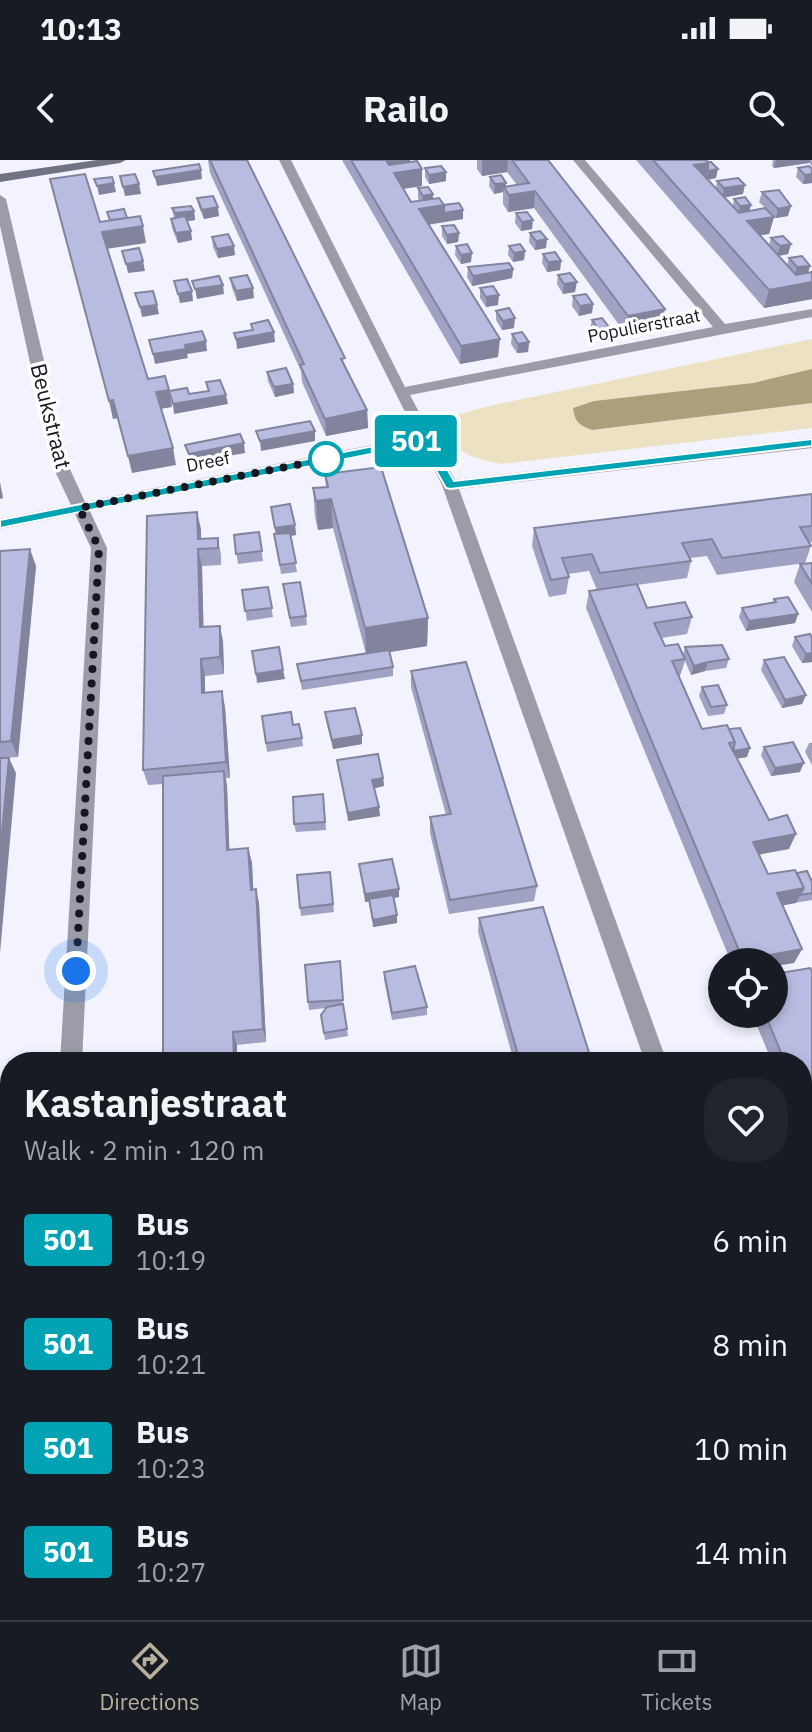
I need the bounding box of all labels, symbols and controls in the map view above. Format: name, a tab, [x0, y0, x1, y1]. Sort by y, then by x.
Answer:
text: 10:13	[40, 9, 122, 48]
text: Railo	[363, 85, 449, 132]
icon: back	[24, 86, 68, 130]
icon: search	[744, 86, 788, 130]
street label: Populierstraat	[586, 303, 702, 348]
street label: Beukstraat	[24, 360, 79, 472]
line badge: 501	[370, 415, 462, 467]
text: 501	[391, 422, 441, 459]
unlabelled marker	[309, 442, 343, 476]
street label: Dreef	[184, 446, 232, 477]
map controls	[708, 948, 788, 1028]
button: locate	[708, 948, 788, 1028]
your location	[56, 951, 96, 991]
text: Kastanjestraat	[24, 1078, 287, 1127]
button: heart	[704, 1078, 788, 1162]
text: Walk · 2 min · 120 m	[24, 1133, 264, 1167]
text: Bus	[136, 1204, 189, 1243]
text: 501	[43, 1221, 93, 1258]
text: 6 min	[712, 1221, 788, 1260]
text: 10:19	[136, 1243, 206, 1277]
text: Bus	[136, 1308, 189, 1347]
text: 501	[43, 1325, 93, 1362]
text: 8 min	[712, 1325, 788, 1364]
text: 10:21	[136, 1347, 206, 1381]
text: Bus	[136, 1412, 189, 1451]
text: 501	[43, 1429, 93, 1466]
text: 10 min	[694, 1429, 788, 1468]
text: 10:23	[136, 1451, 206, 1485]
text: Bus	[136, 1516, 189, 1555]
text: 501	[43, 1533, 93, 1570]
text: 14 min	[694, 1533, 788, 1572]
text: 10:27	[136, 1555, 206, 1589]
tab: Directions	[99, 1639, 200, 1716]
tab: Map	[399, 1639, 443, 1716]
tab: Tickets	[642, 1639, 712, 1716]

